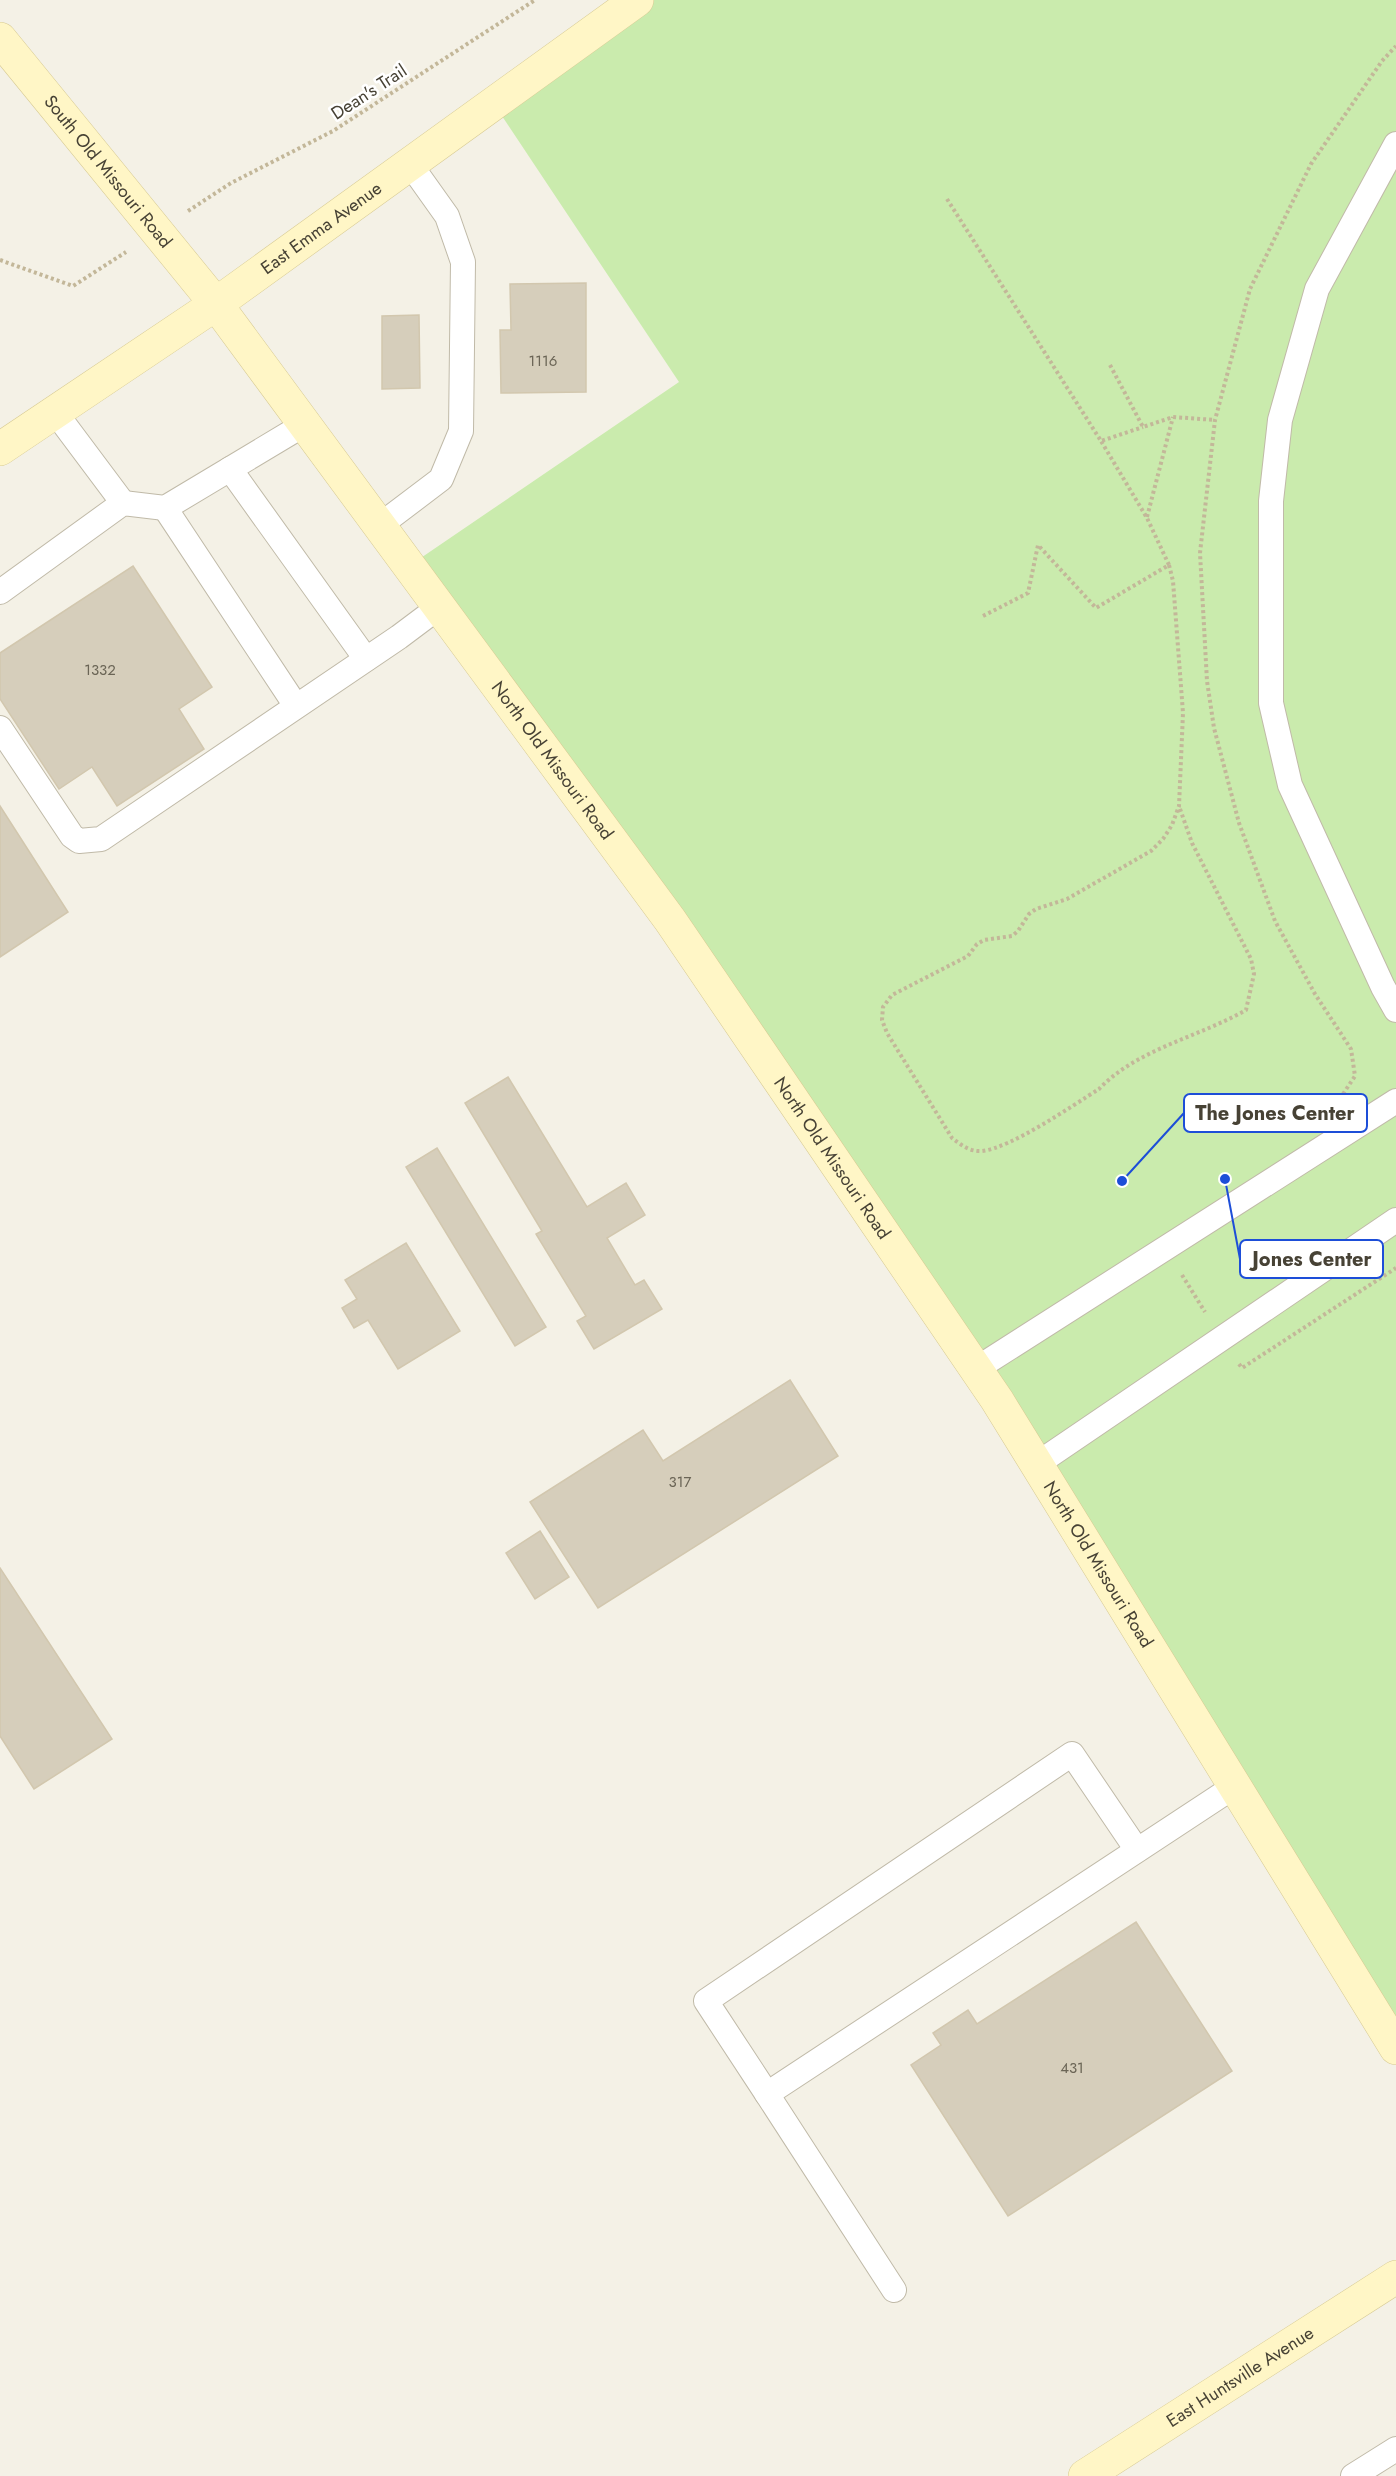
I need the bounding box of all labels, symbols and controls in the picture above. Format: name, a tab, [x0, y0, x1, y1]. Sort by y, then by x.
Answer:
street label: Dean's Trail	[326, 58, 412, 126]
street label: South Old Missouri Road	[38, 89, 178, 254]
street label: East Emma Avenue	[255, 175, 387, 281]
house number: 1116	[529, 350, 557, 372]
house number: 1332	[84, 659, 116, 681]
street label: North Old Missouri Road	[485, 676, 620, 845]
street label: North Old Missouri Road	[767, 1072, 897, 1244]
callout: The Jones Center	[1184, 1094, 1367, 1132]
text: The Jones Center	[1195, 1099, 1356, 1128]
callout: Jones Center	[1240, 1240, 1383, 1278]
text: Jones Center	[1248, 1245, 1373, 1274]
house number: 317	[669, 1471, 692, 1493]
street label: North Old Missouri Road	[1037, 1476, 1159, 1653]
house number: 431	[1060, 2057, 1084, 2079]
street label: East Huntsville Avenue	[1161, 2320, 1319, 2434]

